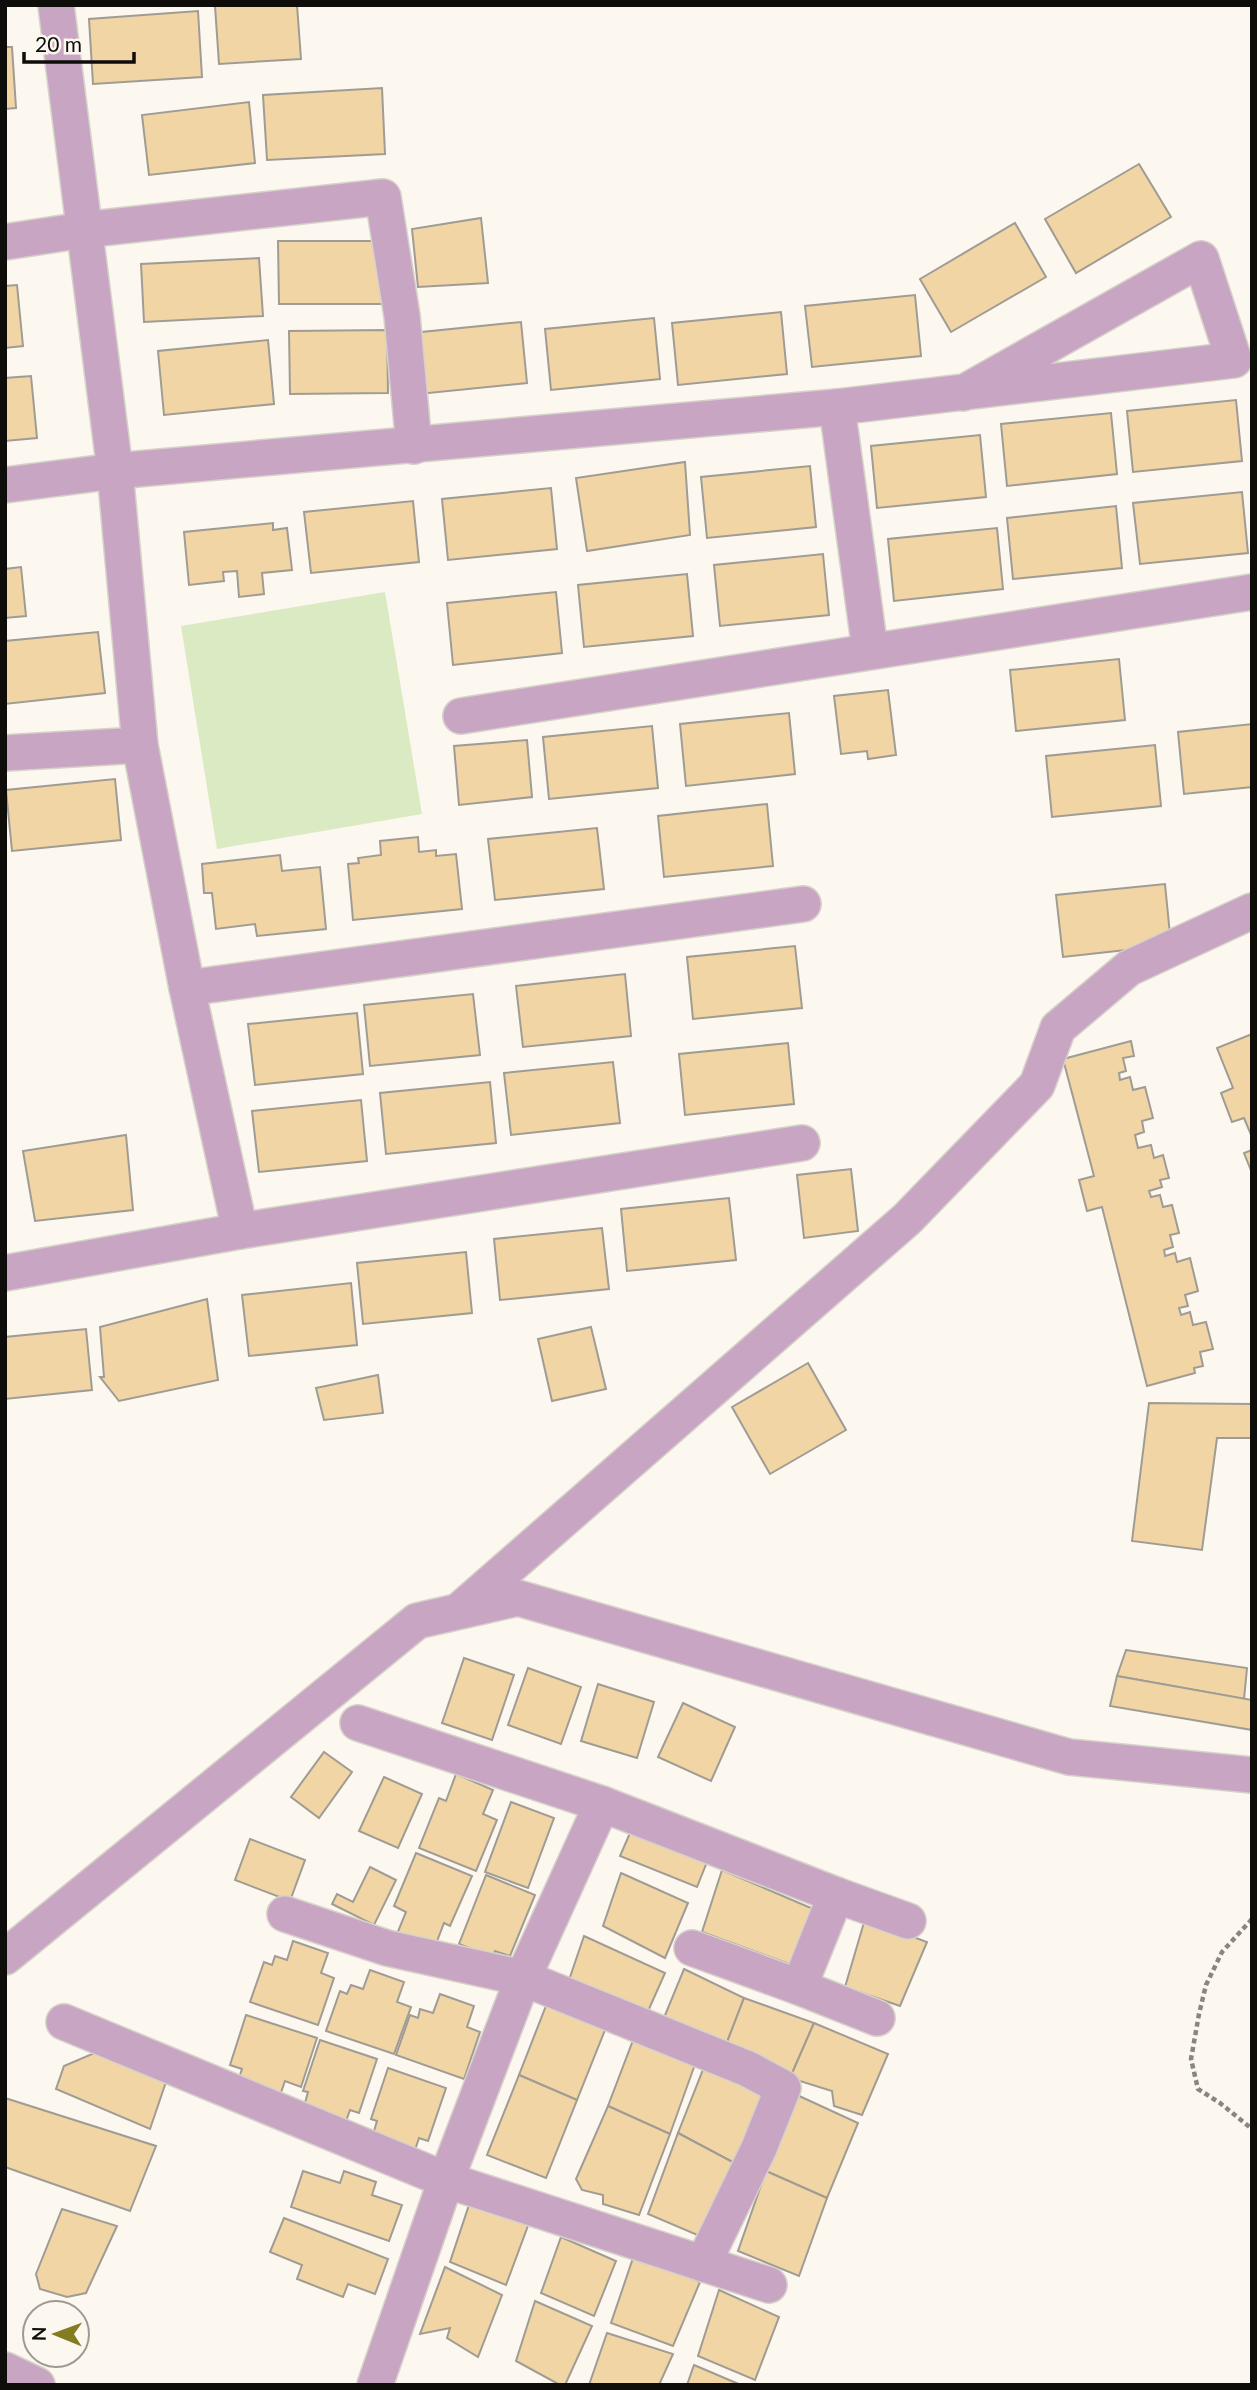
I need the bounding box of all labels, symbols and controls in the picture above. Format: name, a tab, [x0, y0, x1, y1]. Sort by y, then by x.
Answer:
scale bar	[24, 21, 135, 65]
text: 20 m	[35, 31, 82, 56]
north arrow	[21, 2299, 91, 2369]
text: N	[27, 2326, 50, 2341]

